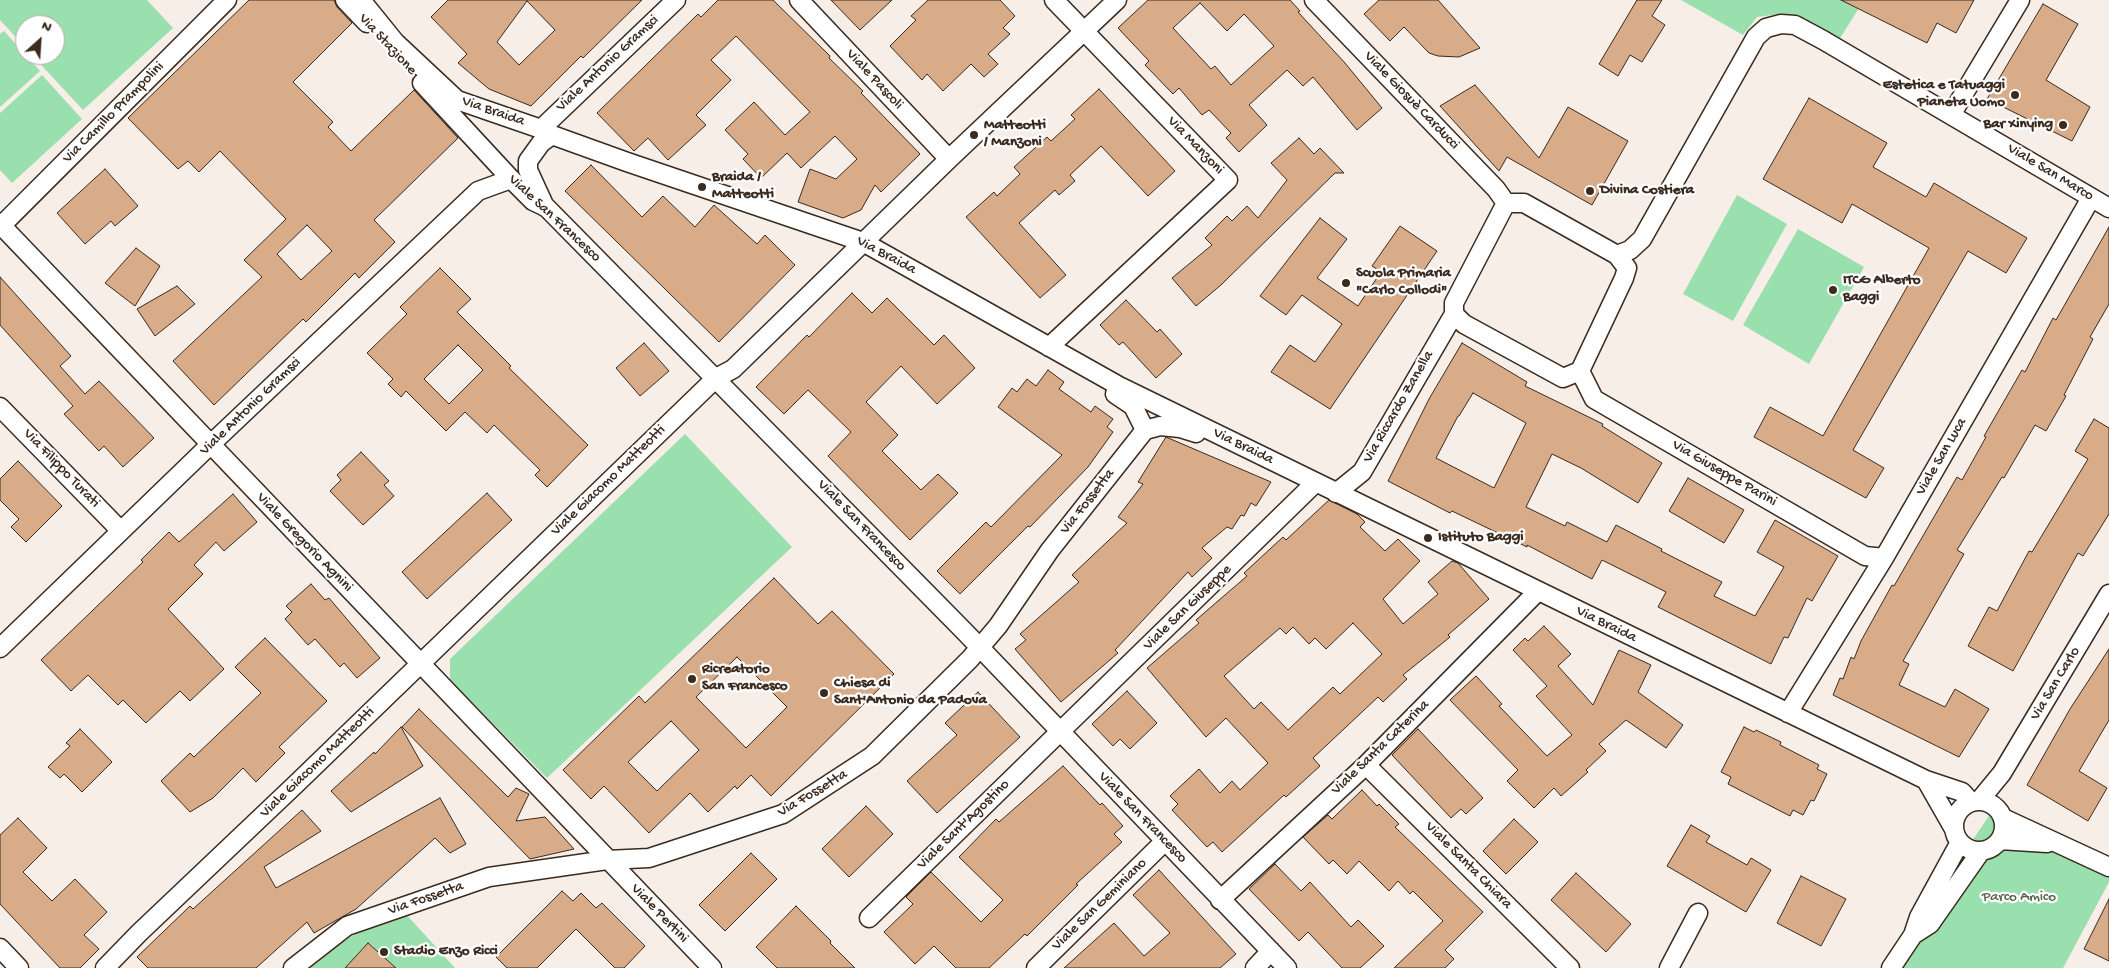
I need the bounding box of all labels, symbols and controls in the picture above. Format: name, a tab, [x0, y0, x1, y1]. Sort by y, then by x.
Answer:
street label: Via Stazione	[354, 11, 420, 79]
street label: Viale Antonio Gramsci	[553, 12, 663, 116]
north arrow	[15, 15, 65, 65]
text: N	[39, 17, 54, 37]
street label: Viale Pascoli	[841, 46, 907, 114]
street label: Viale Giosuè Carducci	[1359, 48, 1463, 154]
street label: Via Camillo Prampolini	[59, 58, 169, 168]
place label: Estetica e Tatuaggi Pianeta Uomo	[1883, 77, 2005, 112]
marker: Estetica e Tatuaggi Pianeta Uomo	[2009, 89, 2021, 101]
street label: Via Braida	[459, 93, 527, 131]
street label: Via Manzoni	[1163, 113, 1227, 179]
place label: Bar Xinying	[1984, 116, 2053, 134]
place label: Matteotti / Manzoni	[984, 117, 1046, 152]
marker: Bar Xinying	[2057, 119, 2069, 131]
marker: Matteotti / Manzoni	[968, 129, 980, 141]
street label: Viale San Marco	[2004, 140, 2096, 206]
place label: Braida / Matteotti	[712, 169, 774, 204]
street label: Viale San Francesco	[504, 171, 604, 267]
marker: Braida / Matteotti	[696, 181, 708, 193]
place label: Divina Costiera	[1600, 182, 1694, 200]
marker: Divina Costiera	[1584, 185, 1596, 197]
street label: Via Braida	[853, 233, 919, 279]
place label: Scuola Primaria "Carlo Collodi"	[1356, 265, 1451, 300]
place label: ITCG Alberto Baggi	[1843, 272, 1921, 307]
marker: Scuola Primaria "Carlo Collodi"	[1340, 277, 1352, 289]
marker: ITCG Alberto Baggi	[1827, 284, 1839, 296]
street label: Via Riccardo Zanella	[1360, 348, 1438, 466]
street label: Viale Antonio Gramsci	[197, 354, 305, 460]
street label: Viale San Luca	[1913, 415, 1971, 499]
street label: Viale Giacomo Matteotti	[548, 422, 670, 540]
street label: Via Braida	[1210, 425, 1276, 469]
street label: Via Filippo Turati	[19, 426, 103, 512]
street label: Via Giuseppe Parini	[1668, 437, 1780, 511]
street label: Via Fossetta	[1057, 466, 1119, 538]
street label: Viale San Francesco	[813, 477, 909, 575]
street label: Viale Gregorio Agnini	[252, 489, 356, 597]
place label: Istituto Baggi	[1438, 529, 1523, 547]
marker: Istituto Baggi	[1422, 532, 1434, 544]
street label: Viale San Giuseppe	[1140, 561, 1236, 655]
street label: Via Braida	[1573, 603, 1639, 647]
street label: Via San Carlo	[2027, 644, 2085, 724]
place label: Ricreatorio San Francesco	[702, 661, 788, 696]
marker: Ricreatorio San Francesco	[686, 673, 698, 685]
place label: Chiesa di Sant'Antonio da Padova	[834, 675, 987, 710]
marker: Chiesa di Sant'Antonio da Padova	[818, 687, 830, 699]
street label: Viale Santa Caterina	[1328, 697, 1434, 799]
street label: Viale Giacomo Matteotti	[257, 704, 379, 822]
street label: Via Fossetta	[775, 766, 851, 822]
street label: Viale San Francesco	[1094, 769, 1190, 867]
street label: Viale Sant'Agostino	[914, 776, 1014, 874]
street label: Viale Santa Chiara	[1421, 819, 1515, 913]
street label: Viale San Geminiano	[1049, 855, 1151, 955]
street label: Via Fossetta	[386, 878, 466, 920]
street label: Viale Pertini	[626, 881, 692, 947]
park label: Parco Amico	[1982, 889, 2056, 907]
place label: Stadio Enzo Ricci	[394, 943, 498, 961]
marker: Stadio Enzo Ricci	[378, 946, 390, 958]

